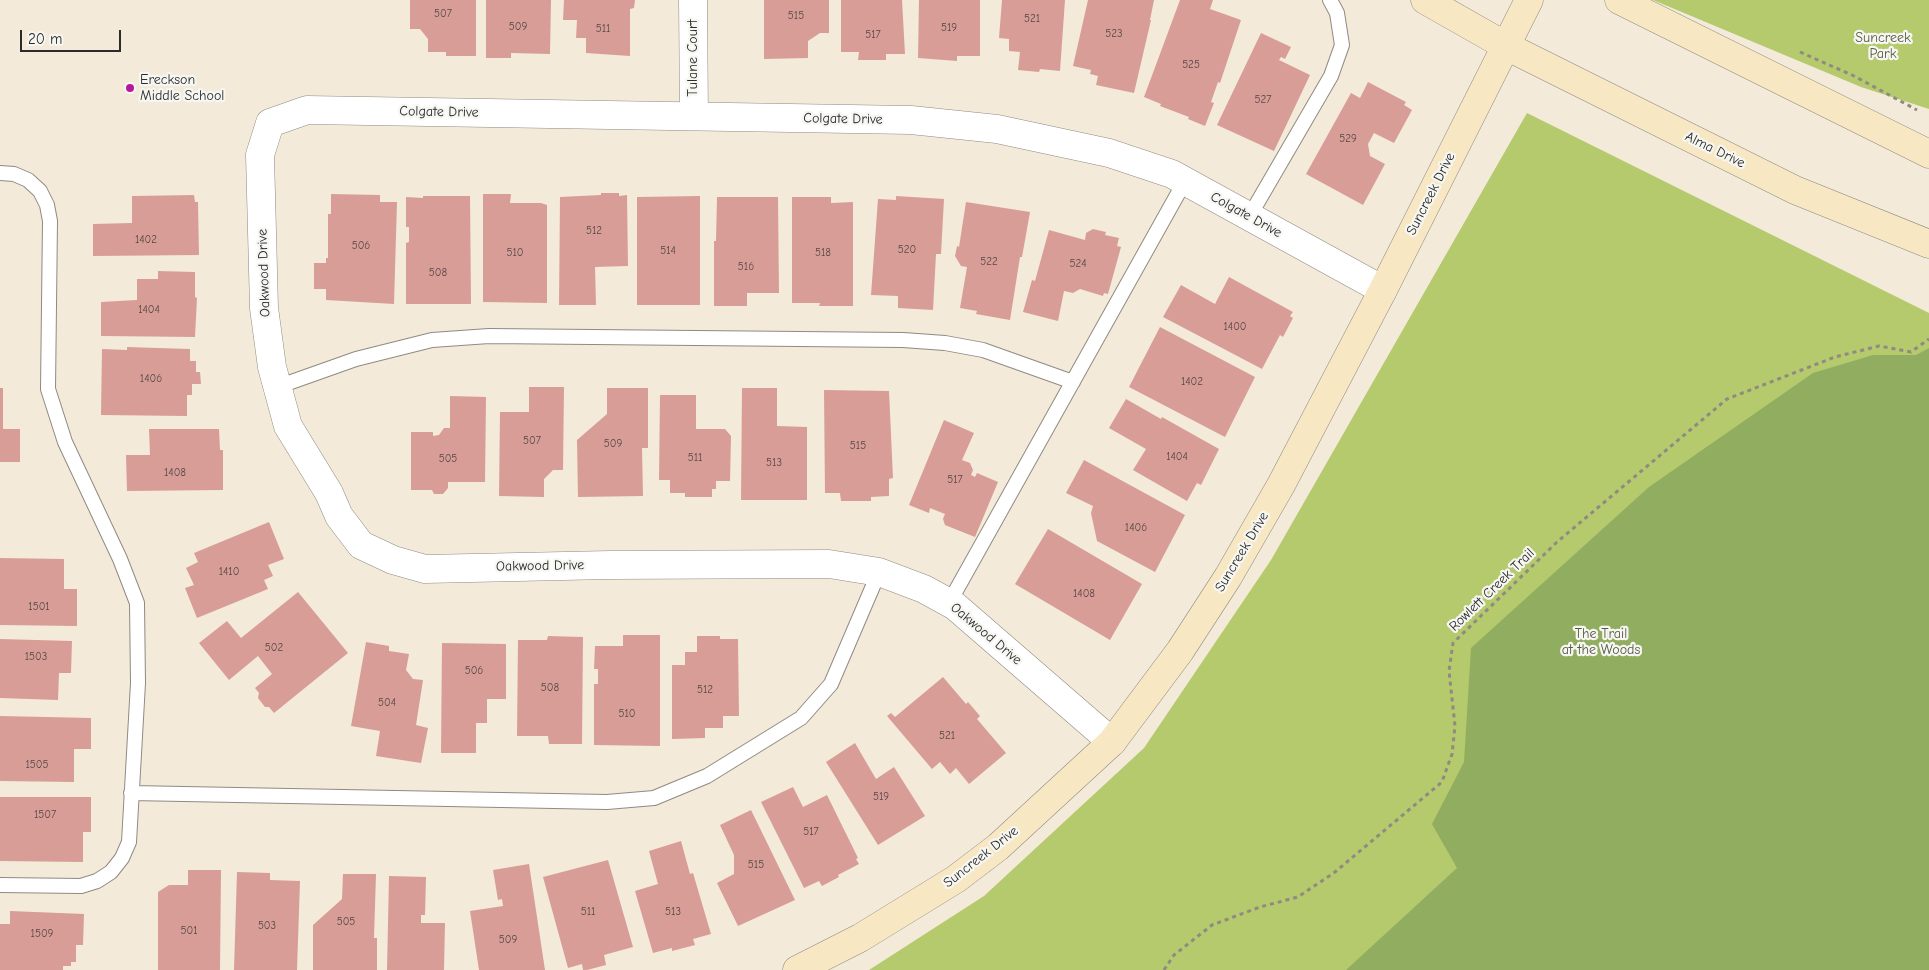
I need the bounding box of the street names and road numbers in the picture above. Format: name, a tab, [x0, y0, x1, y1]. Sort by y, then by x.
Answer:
street label: Tulane Court	[685, 20, 701, 96]
street label: Colgate Drive	[399, 103, 479, 121]
street label: Colgate Drive	[803, 110, 883, 128]
street label: Alma Drive	[1682, 128, 1748, 172]
street label: Suncreek Drive	[1403, 150, 1459, 238]
street label: Colgate Drive	[1207, 188, 1285, 242]
street label: Oakwood Drive	[254, 229, 274, 317]
street label: Suncreek Drive	[1212, 509, 1272, 595]
street label: Rowlett Creek Trail	[1446, 545, 1538, 635]
street label: Oakwood Drive	[496, 557, 584, 575]
street label: Oakwood Drive	[947, 599, 1025, 669]
street label: Suncreek Drive	[940, 823, 1022, 891]

